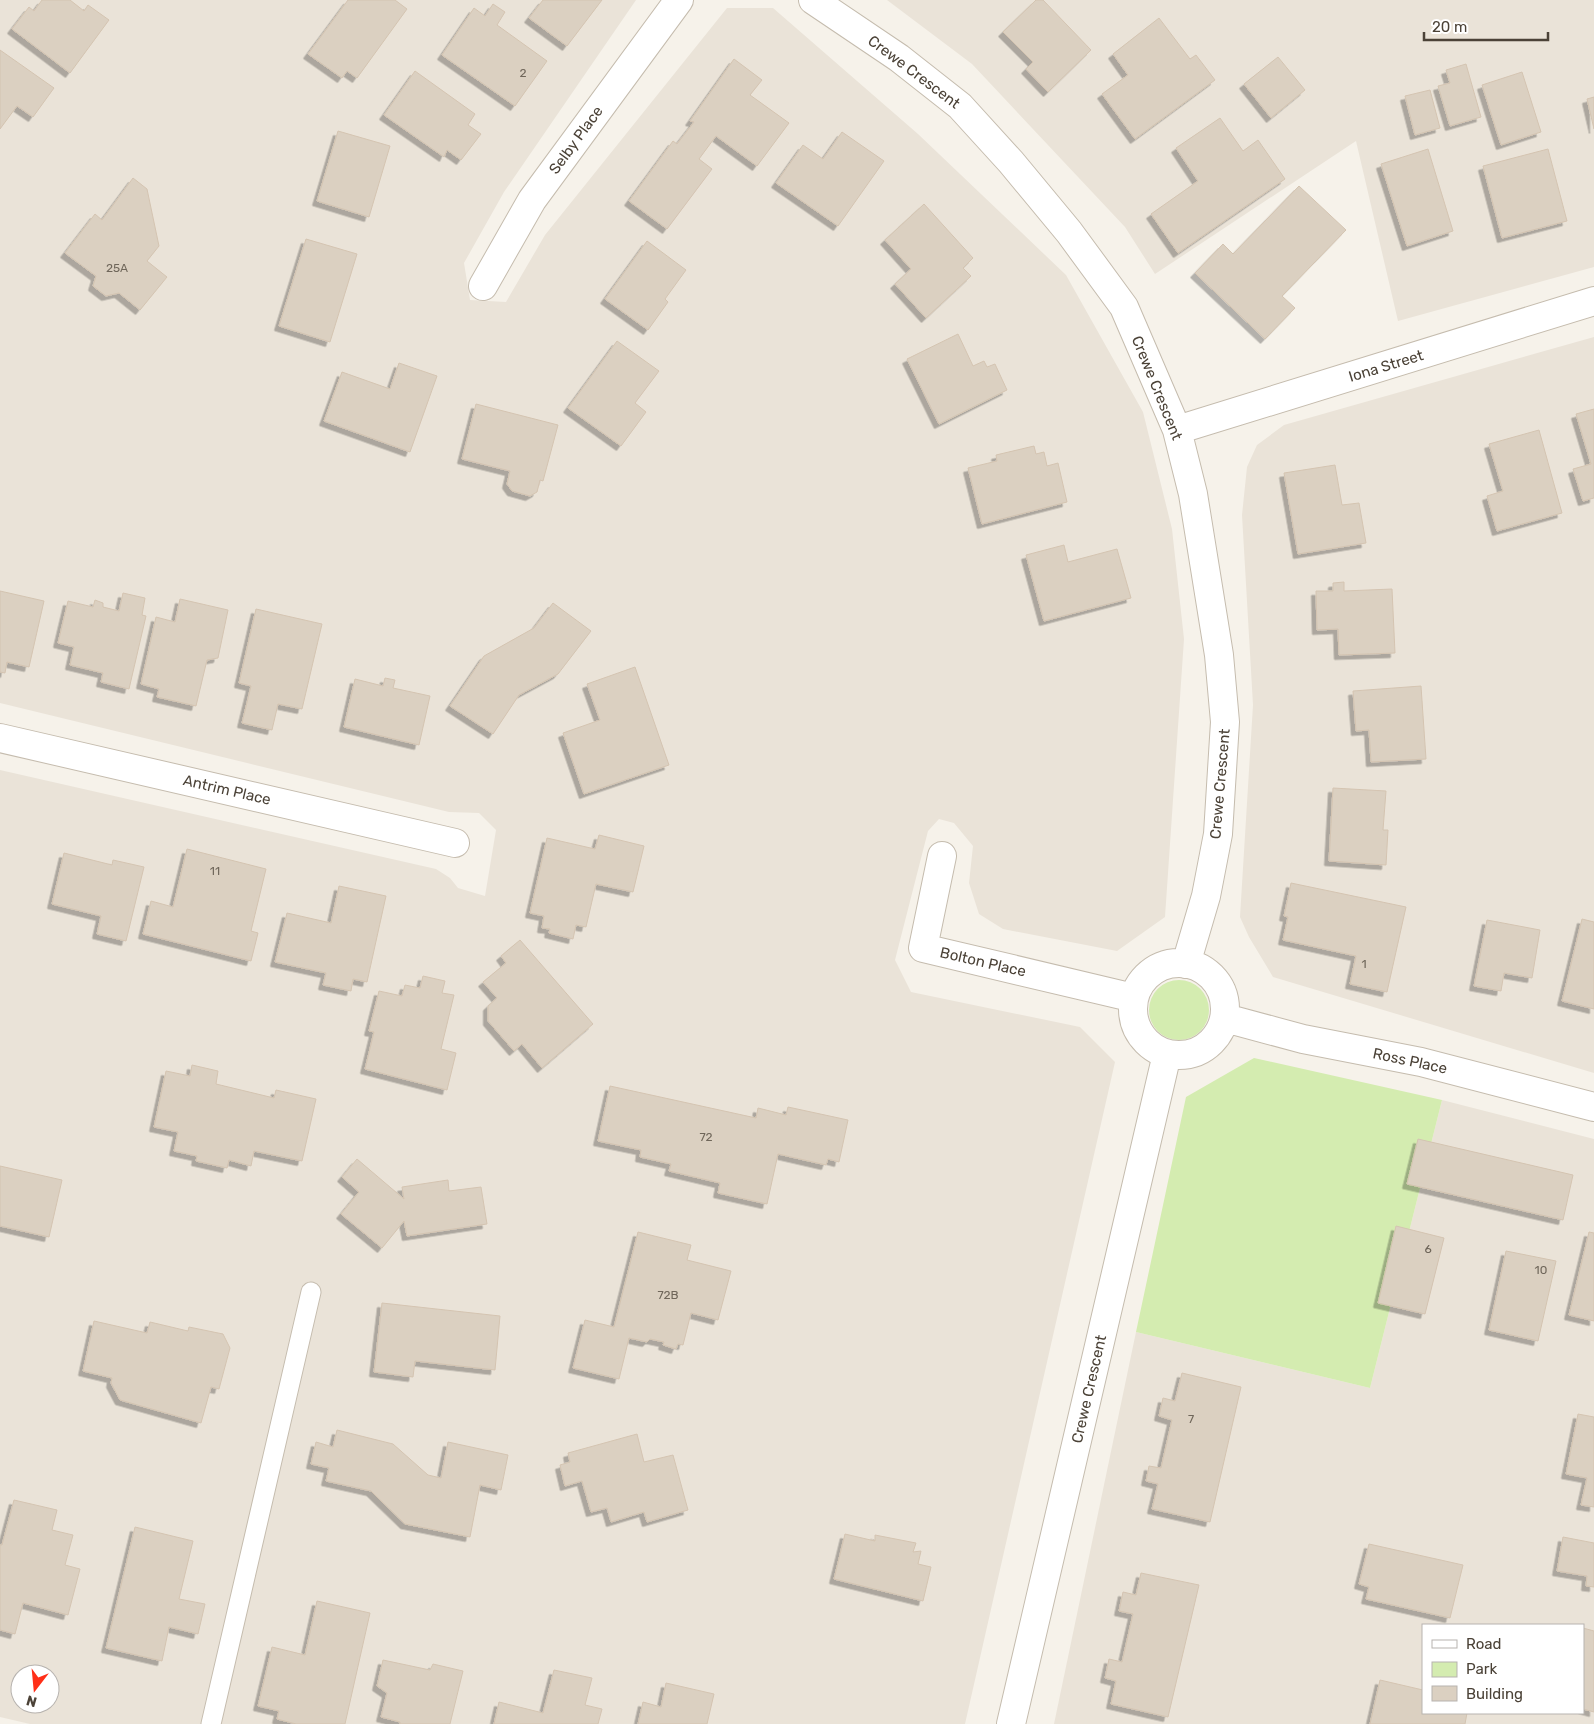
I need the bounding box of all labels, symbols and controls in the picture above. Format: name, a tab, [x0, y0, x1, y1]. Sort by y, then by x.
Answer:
scale bar	[1424, 10, 1548, 42]
text: 20 m	[1432, 18, 1467, 36]
street label: Crewe Crescent	[864, 31, 964, 113]
house number: 2	[519, 66, 527, 80]
street label: Selby Place	[545, 102, 607, 178]
house number: 25A	[106, 261, 128, 275]
street label: Crewe Crescent	[1128, 333, 1186, 443]
street label: Iona Street	[1346, 346, 1426, 386]
street label: Crewe Crescent	[1206, 728, 1234, 840]
street label: Antrim Place	[181, 771, 273, 809]
house number: 11	[210, 864, 220, 878]
street label: Bolton Place	[938, 943, 1028, 981]
house number: 1	[1361, 957, 1367, 971]
street label: Ross Place	[1371, 1044, 1449, 1078]
house number: 72	[699, 1130, 713, 1144]
house number: 6	[1424, 1242, 1432, 1256]
house number: 10	[1535, 1263, 1547, 1277]
house number: 72B	[657, 1288, 679, 1302]
street label: Crewe Crescent	[1068, 1333, 1110, 1445]
house number: 7	[1188, 1412, 1194, 1426]
legend	[1422, 1624, 1584, 1714]
text: Road	[1466, 1635, 1502, 1653]
text: Park	[1466, 1660, 1497, 1678]
north arrow	[10, 1664, 60, 1714]
text: Building	[1466, 1685, 1523, 1703]
text: N	[24, 1691, 39, 1711]

